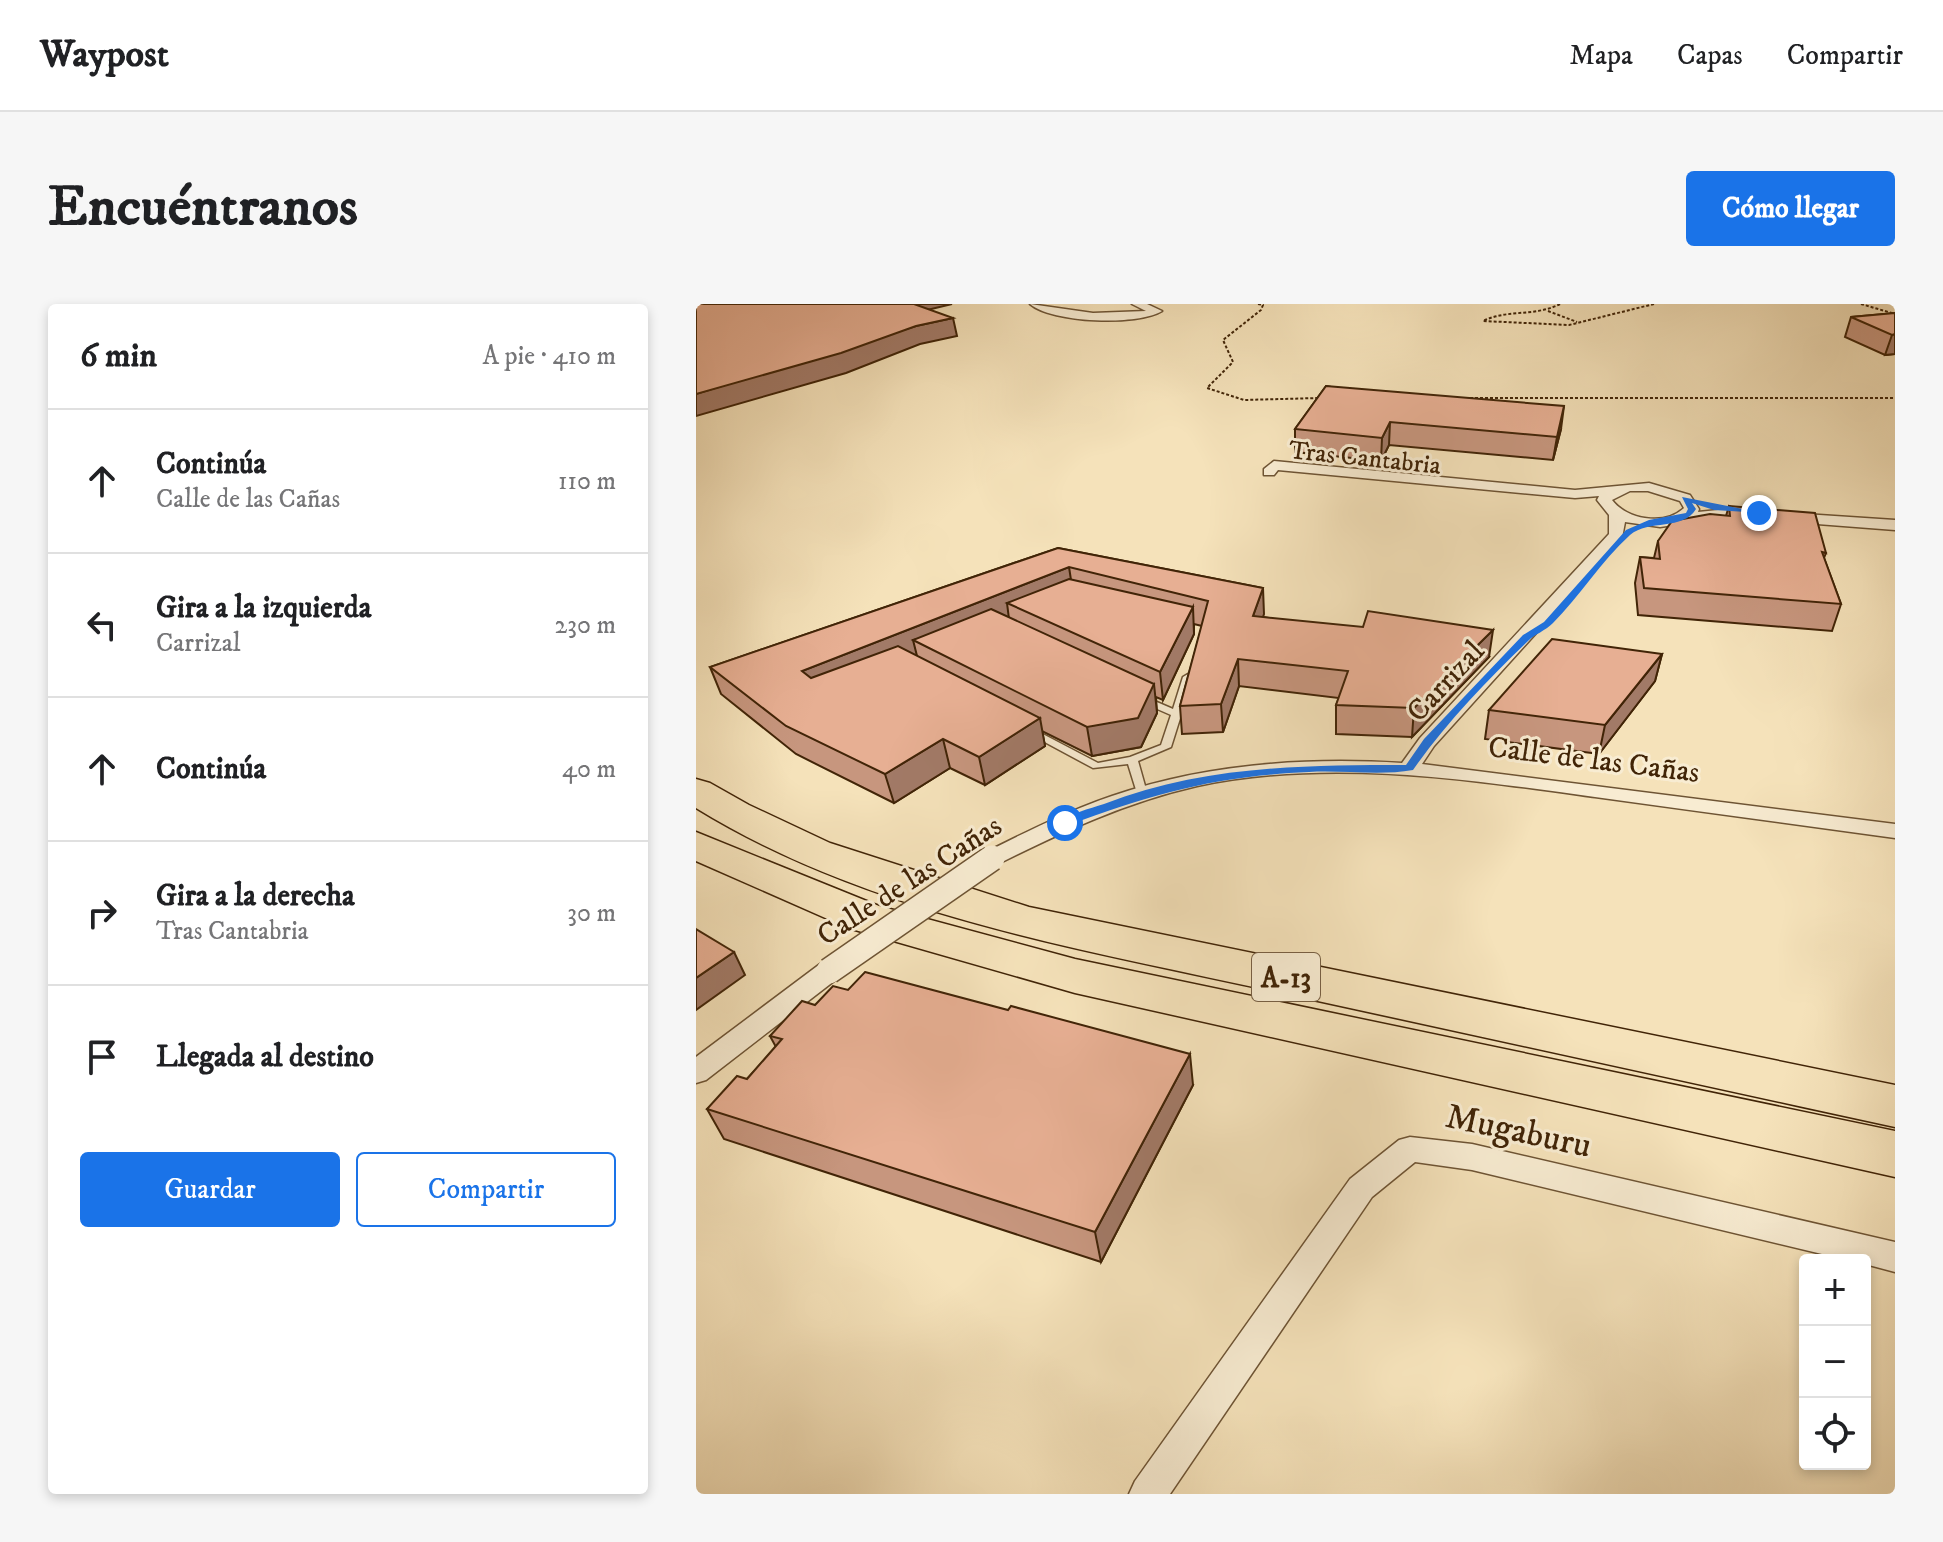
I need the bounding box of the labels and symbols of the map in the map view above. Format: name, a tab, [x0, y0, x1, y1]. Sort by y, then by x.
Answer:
street label: Tras Cantabria	[1287, 434, 1442, 483]
route end	[1741, 495, 1777, 531]
street label: Carrizal	[1399, 634, 1493, 730]
street label: Calle de las Cañas	[1486, 729, 1702, 792]
route start	[1047, 805, 1083, 841]
street label: Calle de las Cañas	[811, 808, 1009, 955]
road number: A-13	[1252, 953, 1320, 1001]
street label: Mugaburu	[1442, 1094, 1595, 1169]

